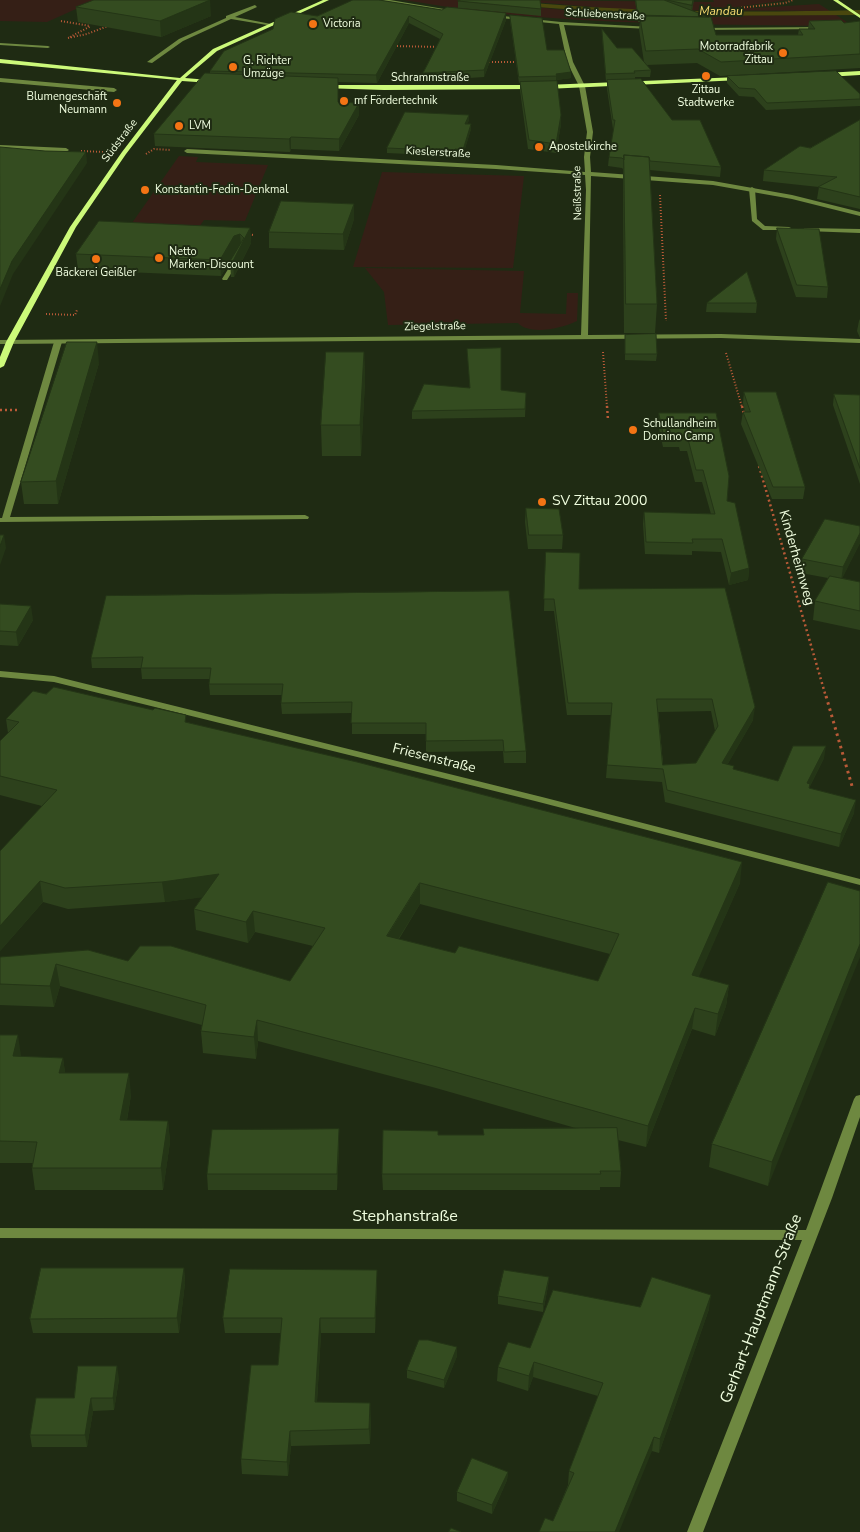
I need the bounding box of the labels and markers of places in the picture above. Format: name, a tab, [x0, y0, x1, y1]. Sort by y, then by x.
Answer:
place label: Victoria	[323, 17, 360, 31]
marker: Victoria	[307, 18, 319, 30]
place label: Motorradfabrik Zittau	[700, 40, 773, 66]
marker: Motorradfabrik Zittau	[777, 47, 789, 59]
place label: G. Richter Umzüge	[243, 54, 291, 80]
marker: G. Richter Umzüge	[227, 61, 239, 73]
marker: Zittau Stadtwerke	[700, 70, 712, 82]
place label: Zittau Stadtwerke	[678, 83, 734, 109]
place label: Blumengeschäft Neumann	[27, 90, 107, 116]
place label: mf Fördertechnik	[354, 94, 437, 108]
marker: mf Fördertechnik	[338, 95, 350, 107]
marker: Blumengeschäft Neumann	[111, 97, 123, 109]
place label: LVM	[189, 119, 211, 133]
marker: LVM	[173, 120, 185, 132]
place label: Apostelkirche	[549, 140, 617, 154]
marker: Apostelkirche	[533, 141, 545, 153]
place label: Konstantin-Fedin-Denkmal	[155, 183, 288, 197]
marker: Konstantin-Fedin-Denkmal	[139, 184, 151, 196]
place label: Netto Marken-Discount	[169, 245, 254, 271]
marker: Netto Marken-Discount	[153, 252, 165, 264]
marker: Bäckerei Geißler	[90, 253, 102, 265]
place label: Bäckerei Geißler	[56, 266, 136, 280]
place label: Schullandheim Domino Camp	[643, 417, 716, 443]
marker: Schullandheim Domino Camp	[627, 424, 639, 436]
place label: SV Zittau 2000	[552, 494, 647, 510]
marker: SV Zittau 2000	[536, 496, 548, 508]

